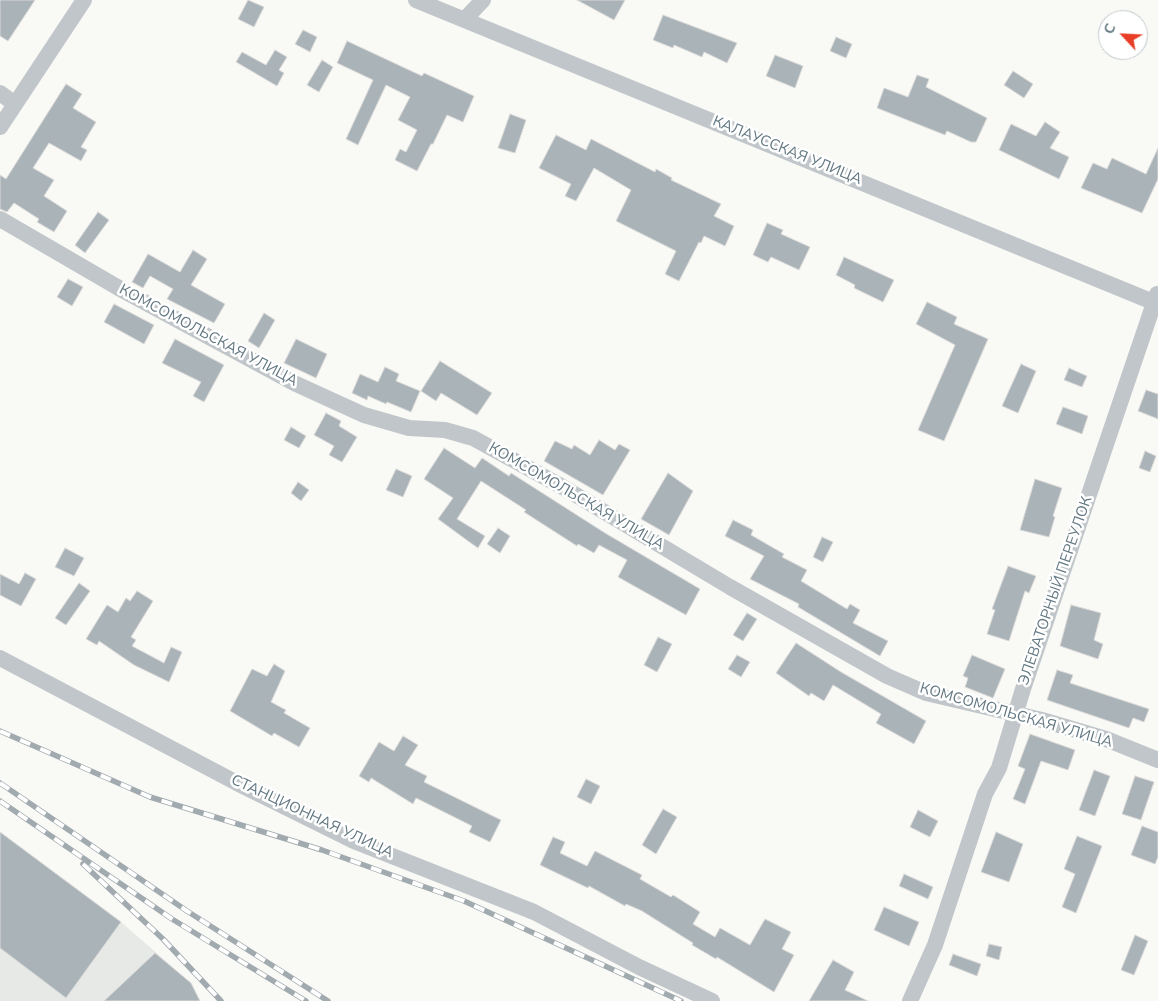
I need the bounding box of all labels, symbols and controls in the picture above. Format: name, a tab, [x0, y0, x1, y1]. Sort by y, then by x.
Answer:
north arrow	[1098, 10, 1148, 60]
text: С	[1099, 21, 1120, 37]
street label: КАЛАУССКАЯ УЛИЦА	[710, 113, 864, 189]
street label: КОМСОМОЛЬСКАЯ УЛИЦА	[116, 281, 300, 391]
street label: КОМСОМОЛЬСКАЯ УЛИЦА	[485, 439, 667, 555]
street label: ЭЛЕВАТОРНЫЙ ПЕРЕУЛОК	[1015, 494, 1097, 688]
street label: КОМСОМОЛЬСКАЯ УЛИЦА	[918, 680, 1114, 752]
street label: СТАНЦИОННАЯ УЛИЦА	[228, 771, 396, 863]

